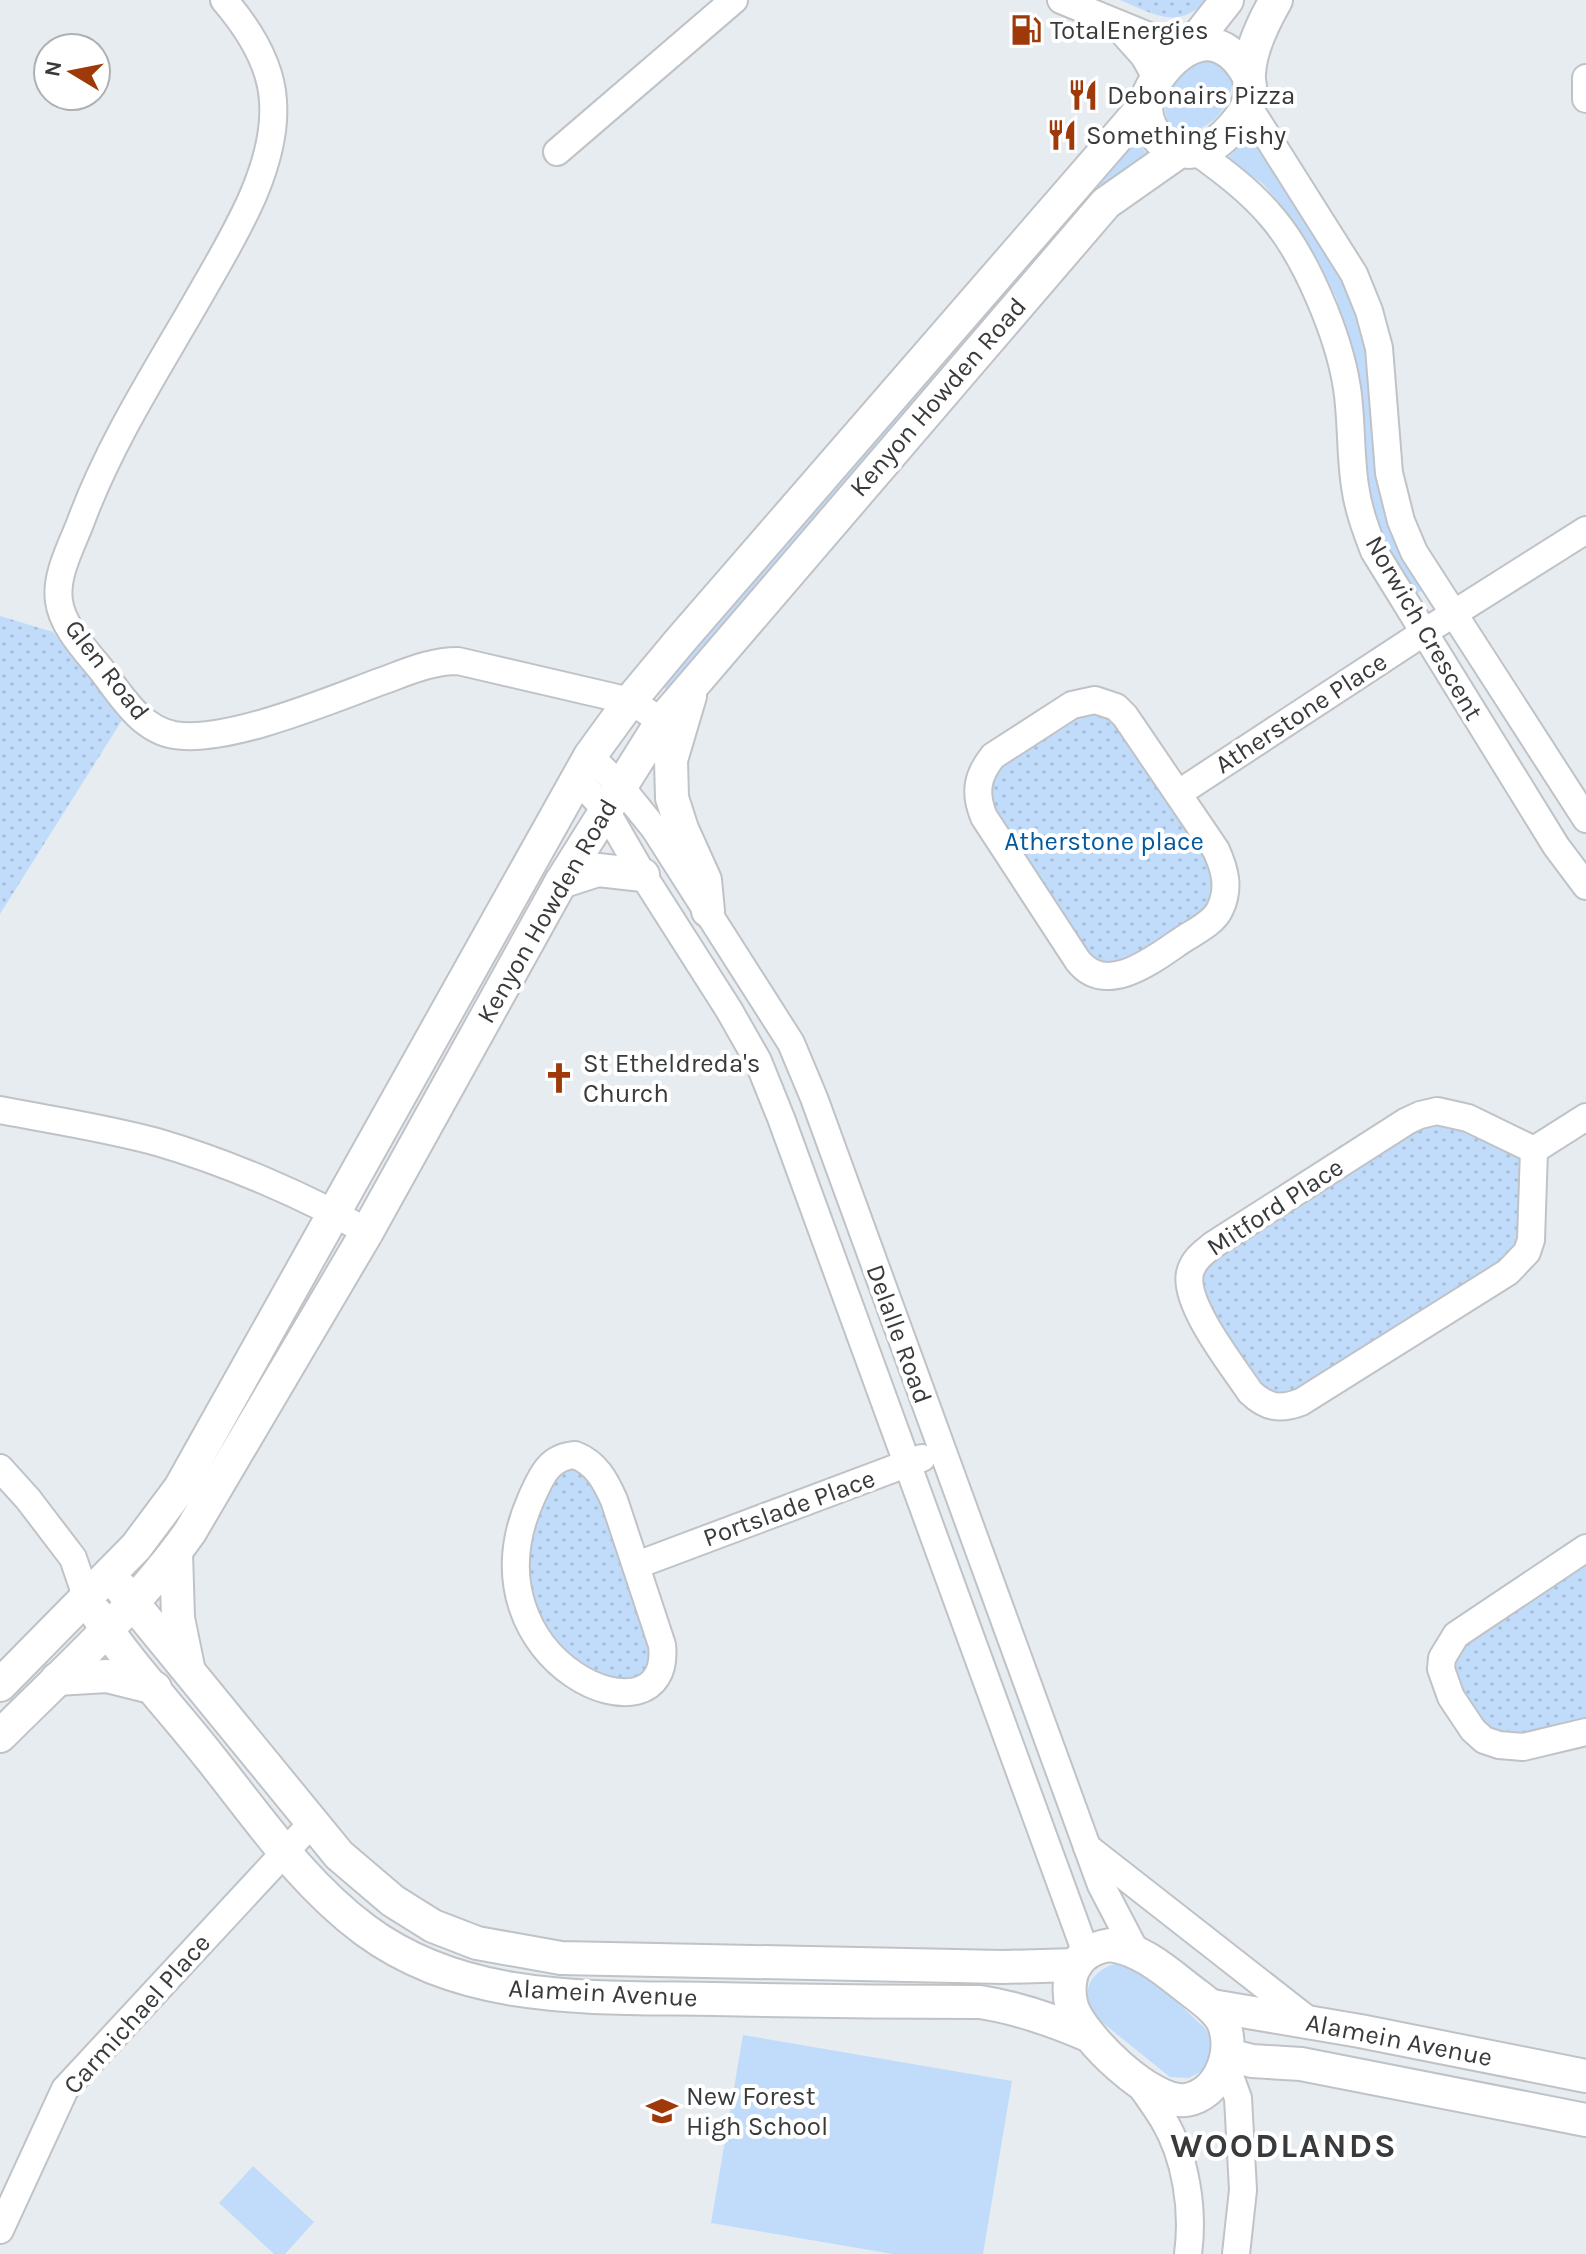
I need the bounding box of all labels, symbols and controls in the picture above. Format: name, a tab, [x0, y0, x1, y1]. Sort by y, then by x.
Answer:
fuel station icon: TotalEnergies	[1009, 13, 1043, 47]
place label: TotalEnergies	[1050, 15, 1209, 46]
north arrow	[32, 32, 112, 112]
text: N	[39, 59, 67, 79]
restaurant icon: Debonairs Pizza	[1066, 78, 1100, 112]
place label: Debonairs Pizza	[1107, 80, 1295, 111]
restaurant icon: Something Fishy	[1045, 118, 1079, 152]
place label: Something Fishy	[1086, 120, 1286, 151]
street label: Kenyon Howden Road	[843, 291, 1033, 503]
street label: Norwich Crescent	[1359, 530, 1489, 726]
street label: Glen Road	[58, 614, 156, 726]
street label: Atherstone Place	[1209, 646, 1393, 780]
street label: Kenyon Howden Road	[470, 793, 624, 1029]
park label: Atherstone place	[1004, 826, 1204, 857]
place label: St Etheldreda's Church	[583, 1048, 760, 1109]
church icon: St Etheldreda's Church	[542, 1061, 576, 1095]
street label: Mitford Place	[1201, 1151, 1349, 1263]
street label: Delalle Road	[859, 1260, 939, 1408]
street label: Portslade Place	[699, 1463, 879, 1553]
street label: Carmichael Place	[57, 1928, 217, 2100]
street label: Alamein Avenue	[508, 1973, 698, 2013]
street label: Alamein Avenue	[1303, 2007, 1495, 2073]
place label: New Forest High School	[686, 2081, 828, 2142]
school or university icon: New Forest High School	[645, 2094, 679, 2128]
district label: WOODLANDS	[1170, 2126, 1398, 2166]

